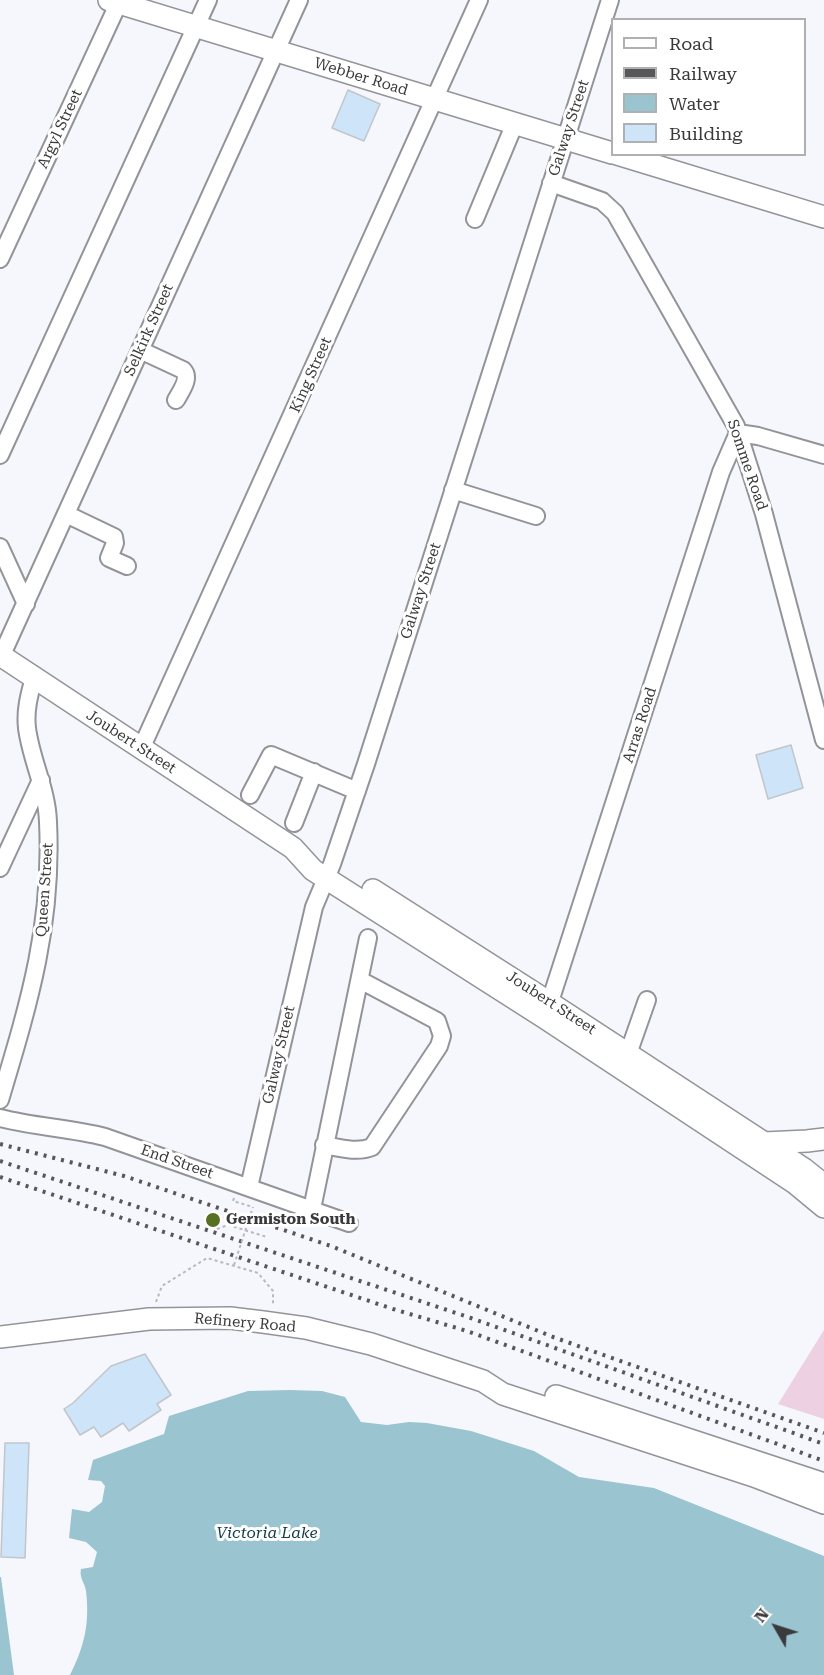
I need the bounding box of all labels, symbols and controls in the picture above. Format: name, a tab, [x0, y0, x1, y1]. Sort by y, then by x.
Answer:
legend	[611, 18, 806, 156]
text: Road	[669, 33, 713, 54]
street label: Webber Road	[312, 54, 410, 100]
text: Railway	[669, 63, 737, 84]
street label: Galway Street	[545, 78, 593, 178]
street label: Argyl Street	[34, 86, 86, 172]
text: Water	[669, 93, 720, 114]
text: Building	[669, 123, 743, 144]
street label: Selkirk Street	[121, 281, 177, 379]
street label: King Street	[286, 334, 336, 416]
street label: Somme Road	[723, 417, 771, 513]
street label: Galway Street	[397, 541, 445, 641]
street label: Arras Road	[619, 685, 661, 765]
street label: Joubert Street	[83, 706, 179, 778]
street label: Queen Street	[33, 842, 57, 938]
street label: Joubert Street	[503, 967, 599, 1039]
street label: Galway Street	[259, 1004, 299, 1106]
street label: End Street	[138, 1141, 216, 1183]
marker: Germiston South	[204, 1211, 222, 1229]
place label: Germiston South	[226, 1211, 355, 1229]
street label: Refinery Road	[193, 1310, 297, 1336]
water label: Victoria Lake	[216, 1523, 318, 1543]
north arrow	[746, 1597, 806, 1657]
text: N	[750, 1605, 773, 1626]

